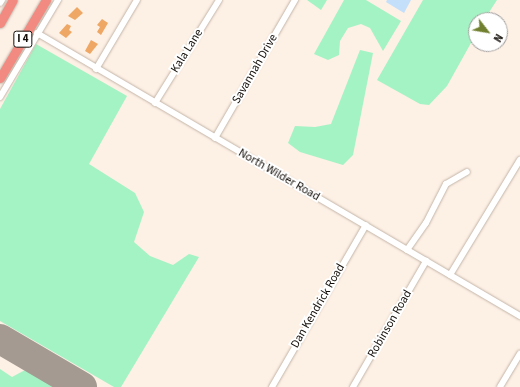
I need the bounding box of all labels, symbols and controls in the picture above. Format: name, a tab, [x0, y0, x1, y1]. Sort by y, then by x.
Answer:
north arrow	[468, 12, 508, 52]
street label: Kala Lane	[168, 26, 206, 76]
road number: I 4	[13, 30, 33, 48]
text: N	[490, 31, 506, 45]
street label: Savannah Drive	[229, 32, 281, 106]
street label: North Wilder Road	[236, 146, 322, 204]
street label: Dan Kendrick Road	[288, 261, 348, 351]
street label: Robinson Road	[365, 288, 415, 360]

